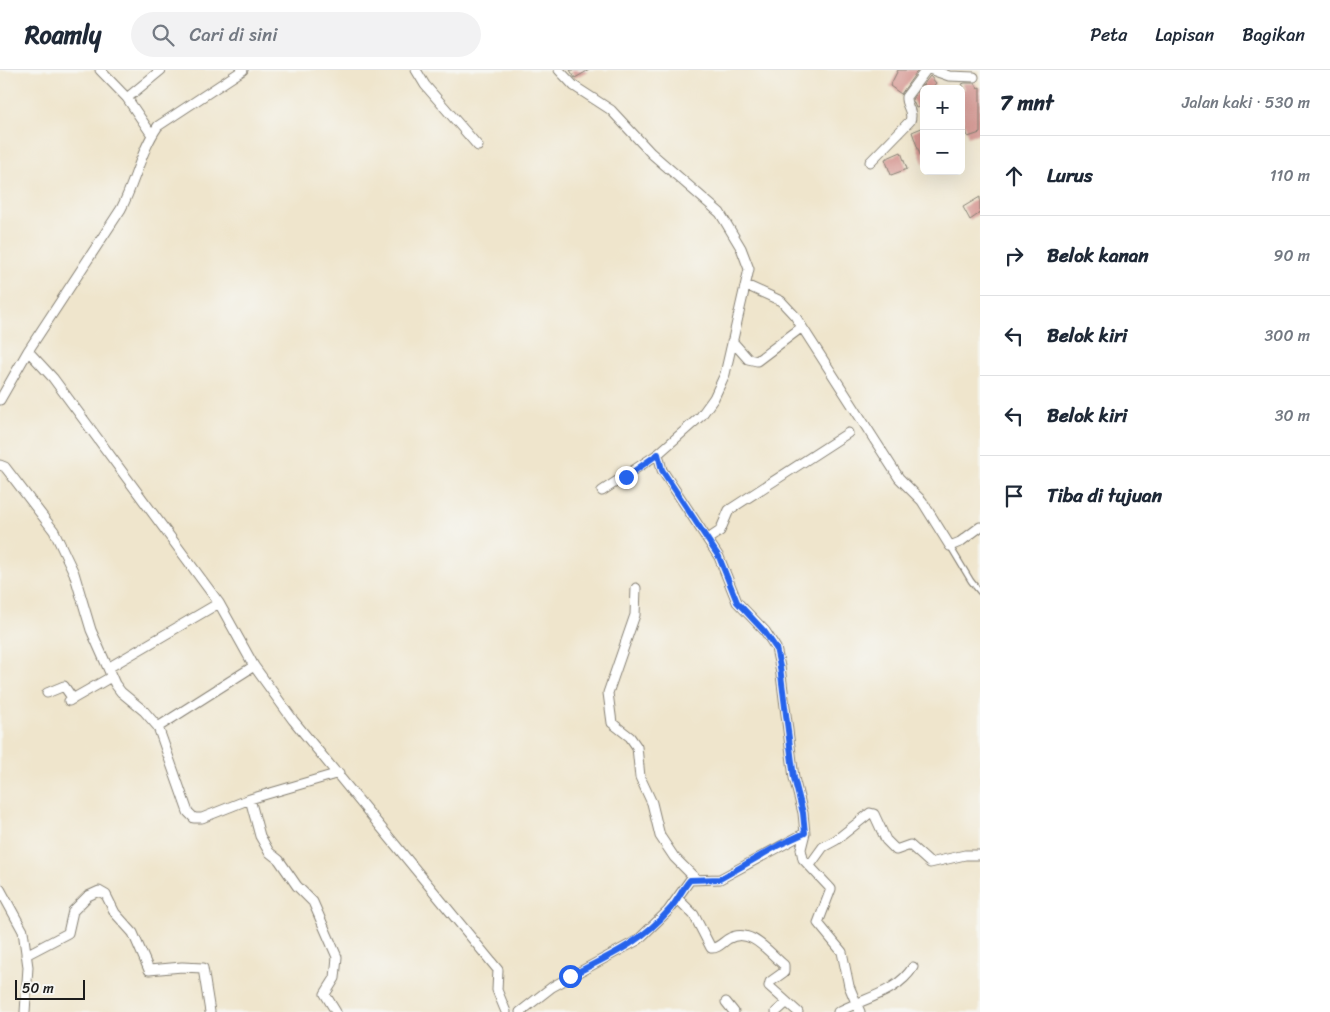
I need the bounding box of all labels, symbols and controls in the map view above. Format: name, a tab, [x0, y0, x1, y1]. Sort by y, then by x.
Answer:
search box	[131, 12, 481, 57]
text: Roamly	[25, 14, 101, 56]
text: Cari di sini	[189, 18, 277, 51]
text: Peta	[1090, 19, 1127, 51]
text: Lapisan	[1155, 19, 1214, 51]
text: Bagikan	[1242, 19, 1305, 51]
icon: search	[149, 21, 177, 49]
text: 7 mnt	[1000, 84, 1053, 122]
map controls	[920, 85, 965, 175]
button: +	[920, 85, 965, 130]
text: Jalan kaki · 530 m	[1182, 88, 1310, 117]
button: −	[920, 130, 965, 175]
text: Lurus	[1047, 159, 1093, 192]
text: 110 m	[1270, 161, 1310, 190]
icon: ahead	[1000, 162, 1028, 190]
text: Belok kanan	[1047, 239, 1149, 272]
text: 90 m	[1274, 241, 1310, 270]
icon: right	[1000, 242, 1028, 270]
text: Belok kiri	[1047, 319, 1127, 352]
text: 300 m	[1265, 321, 1310, 350]
icon: left	[1000, 322, 1028, 350]
text: Belok kiri	[1047, 399, 1127, 432]
text: 30 m	[1275, 401, 1310, 430]
icon: left	[1000, 402, 1028, 430]
route end	[615, 466, 638, 489]
text: Tiba di tujuan	[1047, 479, 1162, 512]
icon: arrive	[1000, 482, 1028, 510]
route start	[559, 965, 582, 988]
text: 50 m	[22, 976, 54, 1001]
scale bar	[15, 977, 85, 1000]

